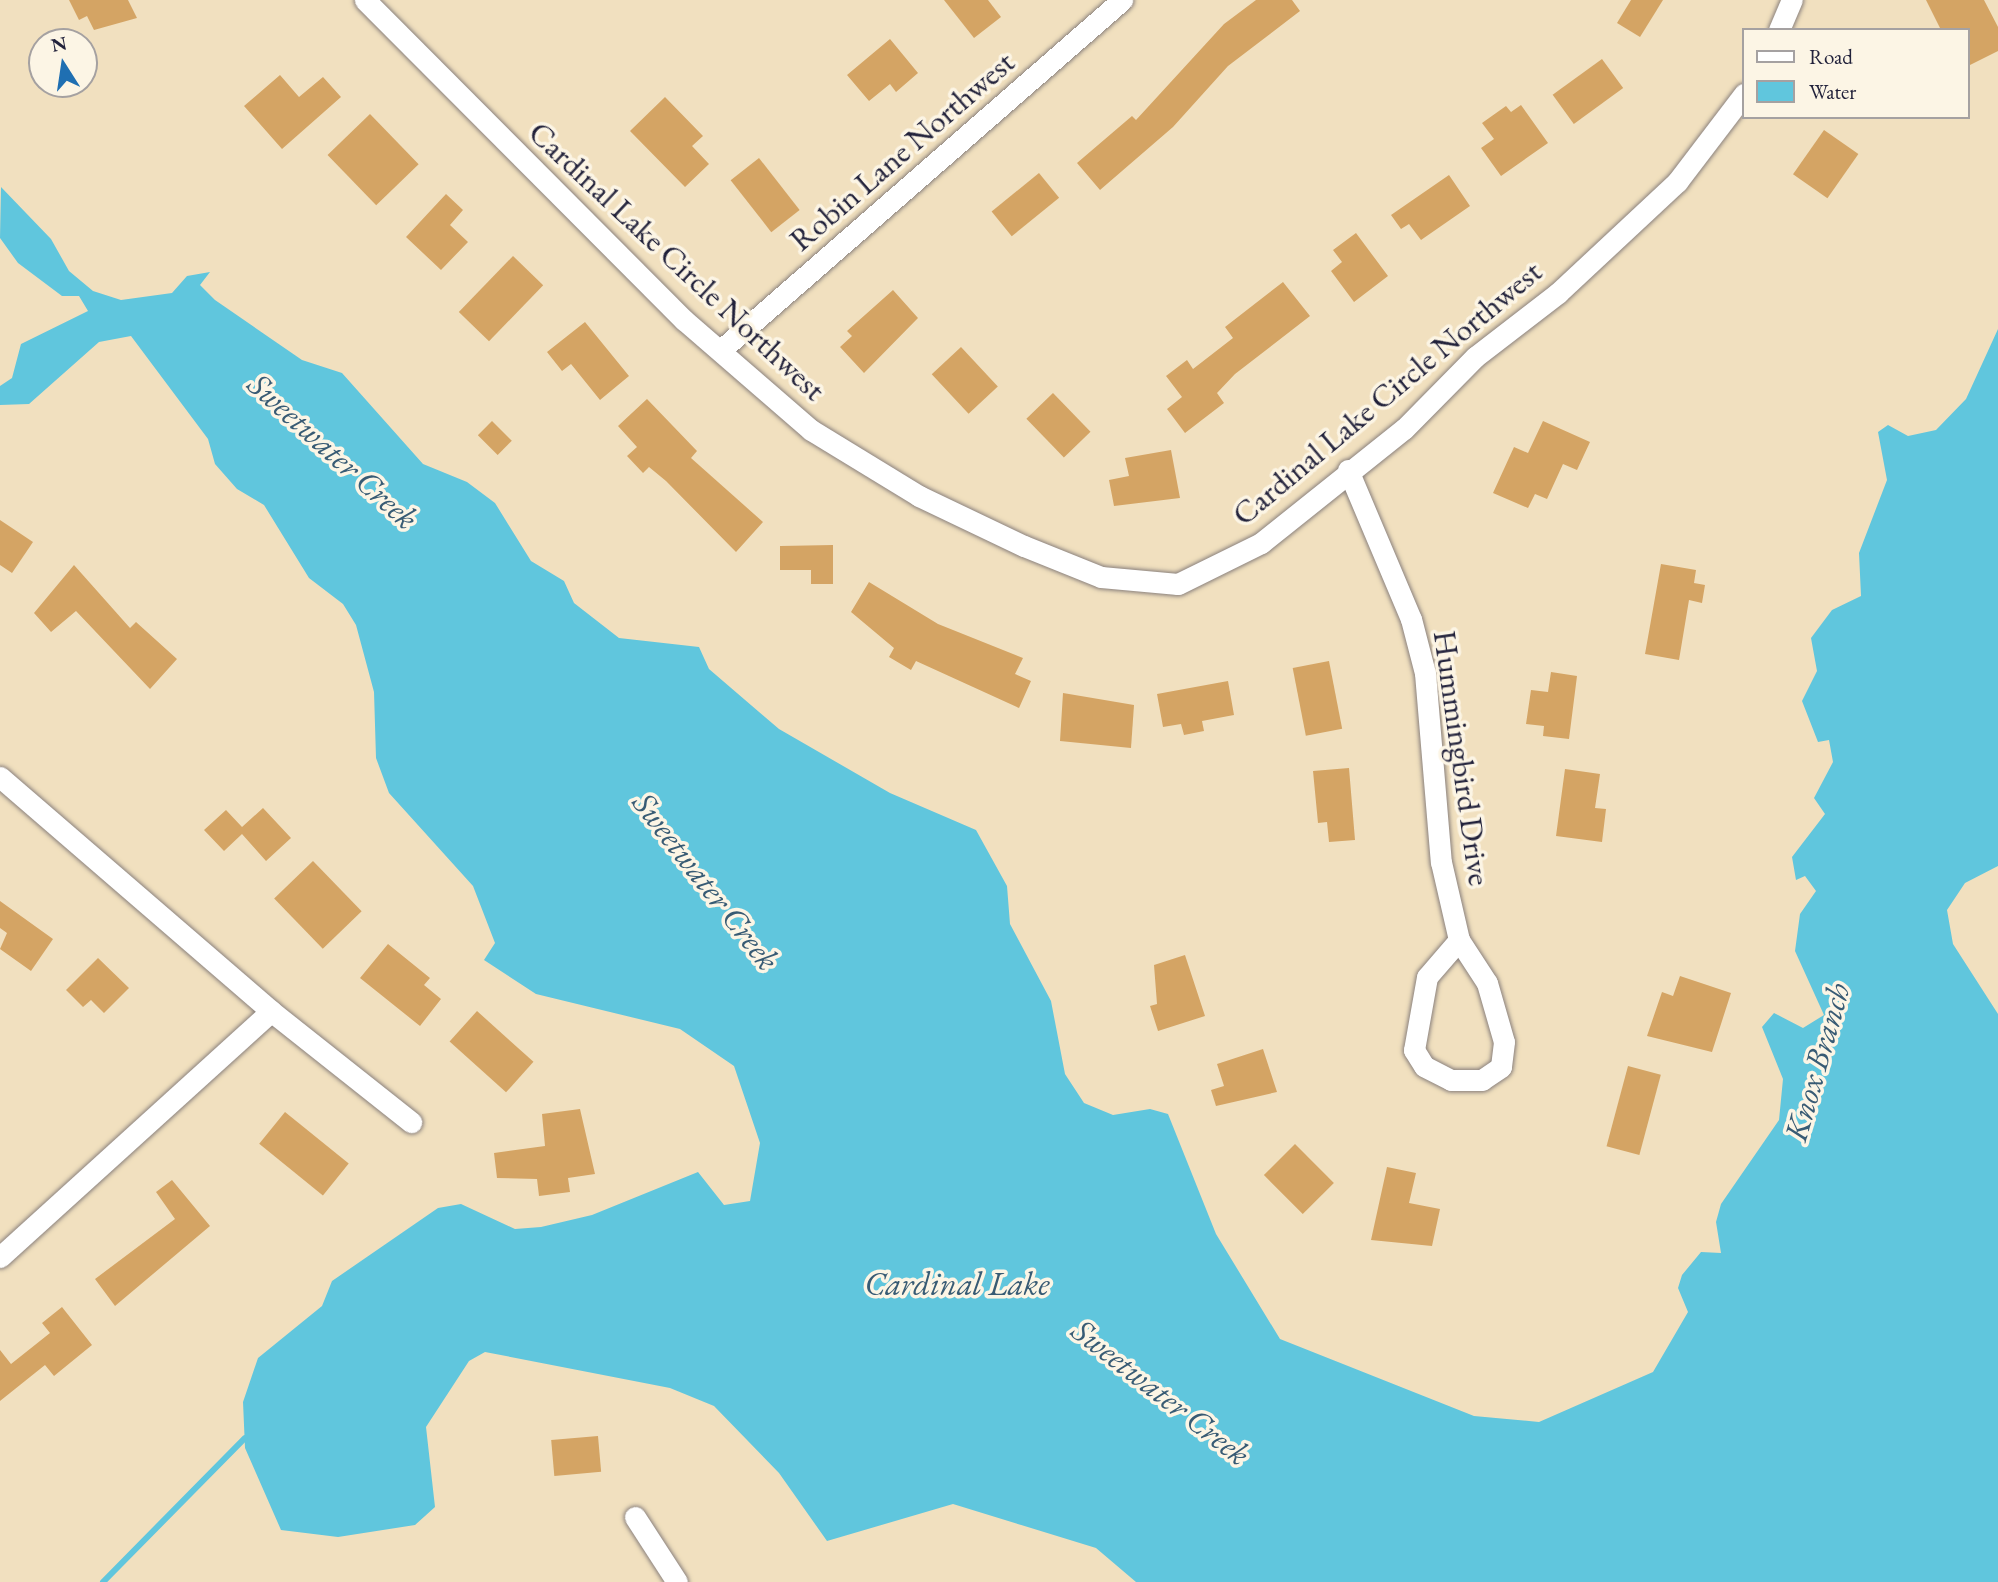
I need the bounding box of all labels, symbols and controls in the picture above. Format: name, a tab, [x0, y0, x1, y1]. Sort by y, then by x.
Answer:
north arrow	[28, 28, 98, 98]
legend	[1742, 28, 1970, 119]
text: N	[49, 30, 69, 58]
street label: Robin Lane Northwest	[782, 43, 1022, 259]
text: Road	[1809, 43, 1853, 70]
text: Water	[1809, 78, 1856, 105]
street label: Cardinal Lake Circle Northwest	[521, 113, 833, 409]
street label: Cardinal Lake Circle Northwest	[1225, 252, 1549, 534]
water label: Sweetwater Creek	[240, 364, 426, 538]
street label: Hummingbird Drive	[1425, 628, 1499, 888]
water label: Sweetwater Creek	[624, 784, 788, 978]
water label: Knox Branch	[1776, 978, 1858, 1146]
water label: Cardinal Lake	[864, 1264, 1050, 1304]
water label: Sweetwater Creek	[1064, 1310, 1258, 1474]

